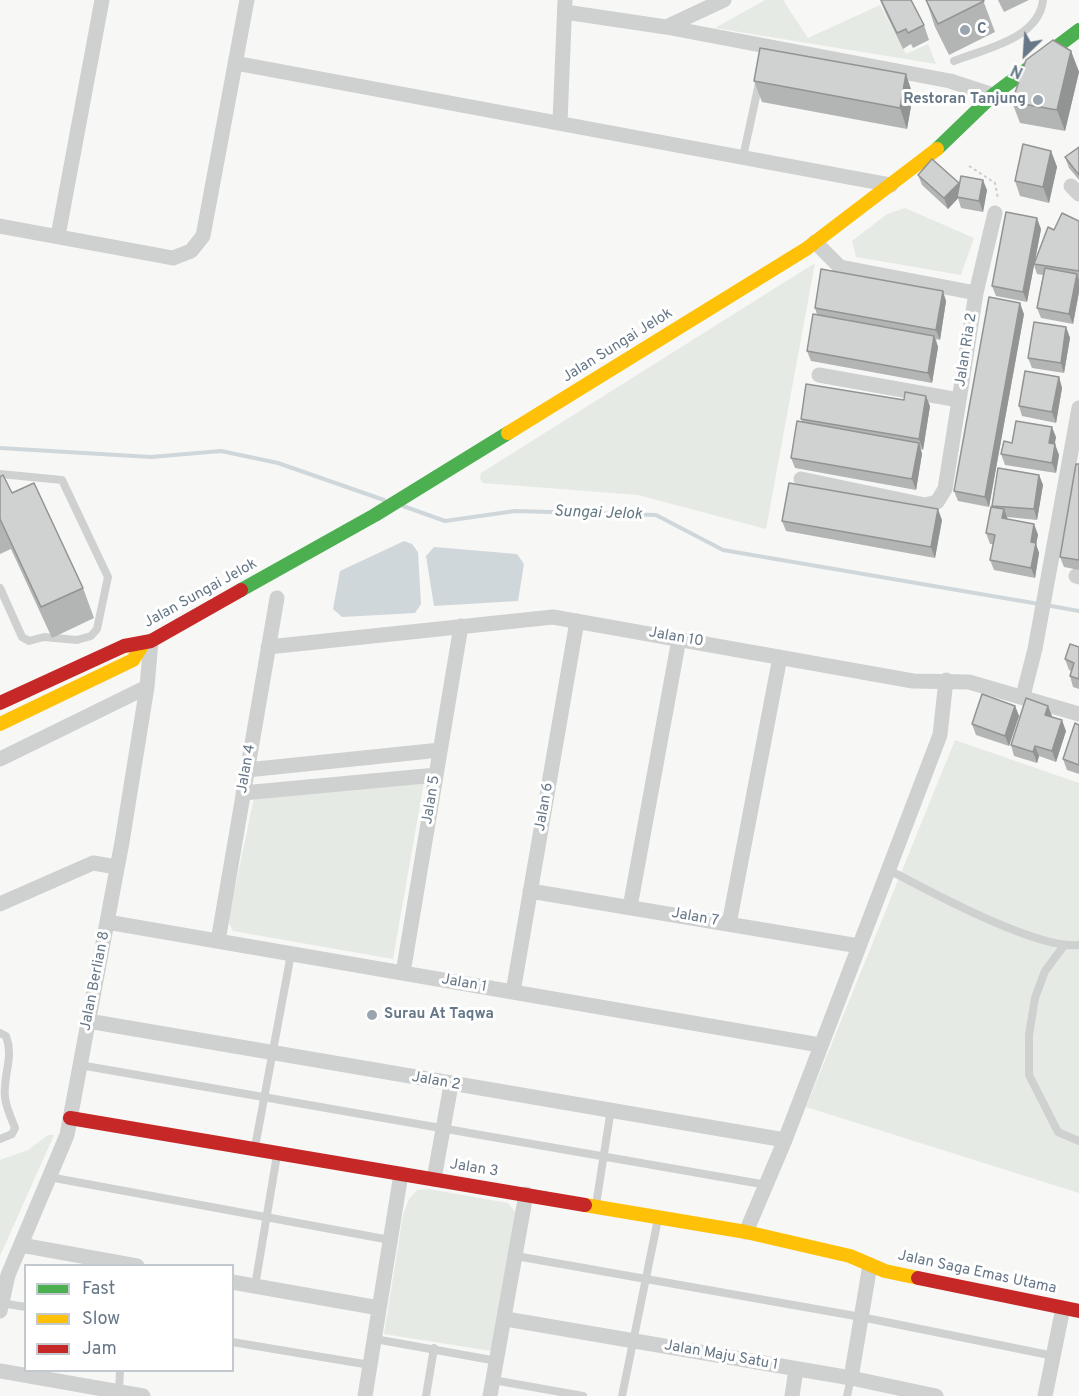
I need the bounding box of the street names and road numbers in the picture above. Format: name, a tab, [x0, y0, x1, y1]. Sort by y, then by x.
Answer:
street label: Jalan Sungai Jelok	[560, 305, 676, 387]
street label: Jalan Ria 2	[952, 312, 982, 388]
street label: Jalan Sungai Jelok	[141, 555, 261, 633]
street label: Jalan 10	[647, 624, 705, 652]
street label: Jalan 4	[234, 743, 260, 795]
street label: Jalan 5	[419, 774, 445, 826]
street label: Jalan 6	[532, 781, 558, 833]
street label: Jalan 7	[670, 905, 720, 931]
street label: Jalan Berlian 8	[78, 930, 114, 1032]
street label: Jalan 1	[440, 971, 488, 997]
street label: Jalan 2	[410, 1069, 462, 1095]
street label: Jalan 3	[448, 1156, 500, 1182]
street label: Jalan Saga Emas Utama	[896, 1247, 1058, 1299]
street label: Jalan Maju Satu 1	[663, 1337, 779, 1375]

